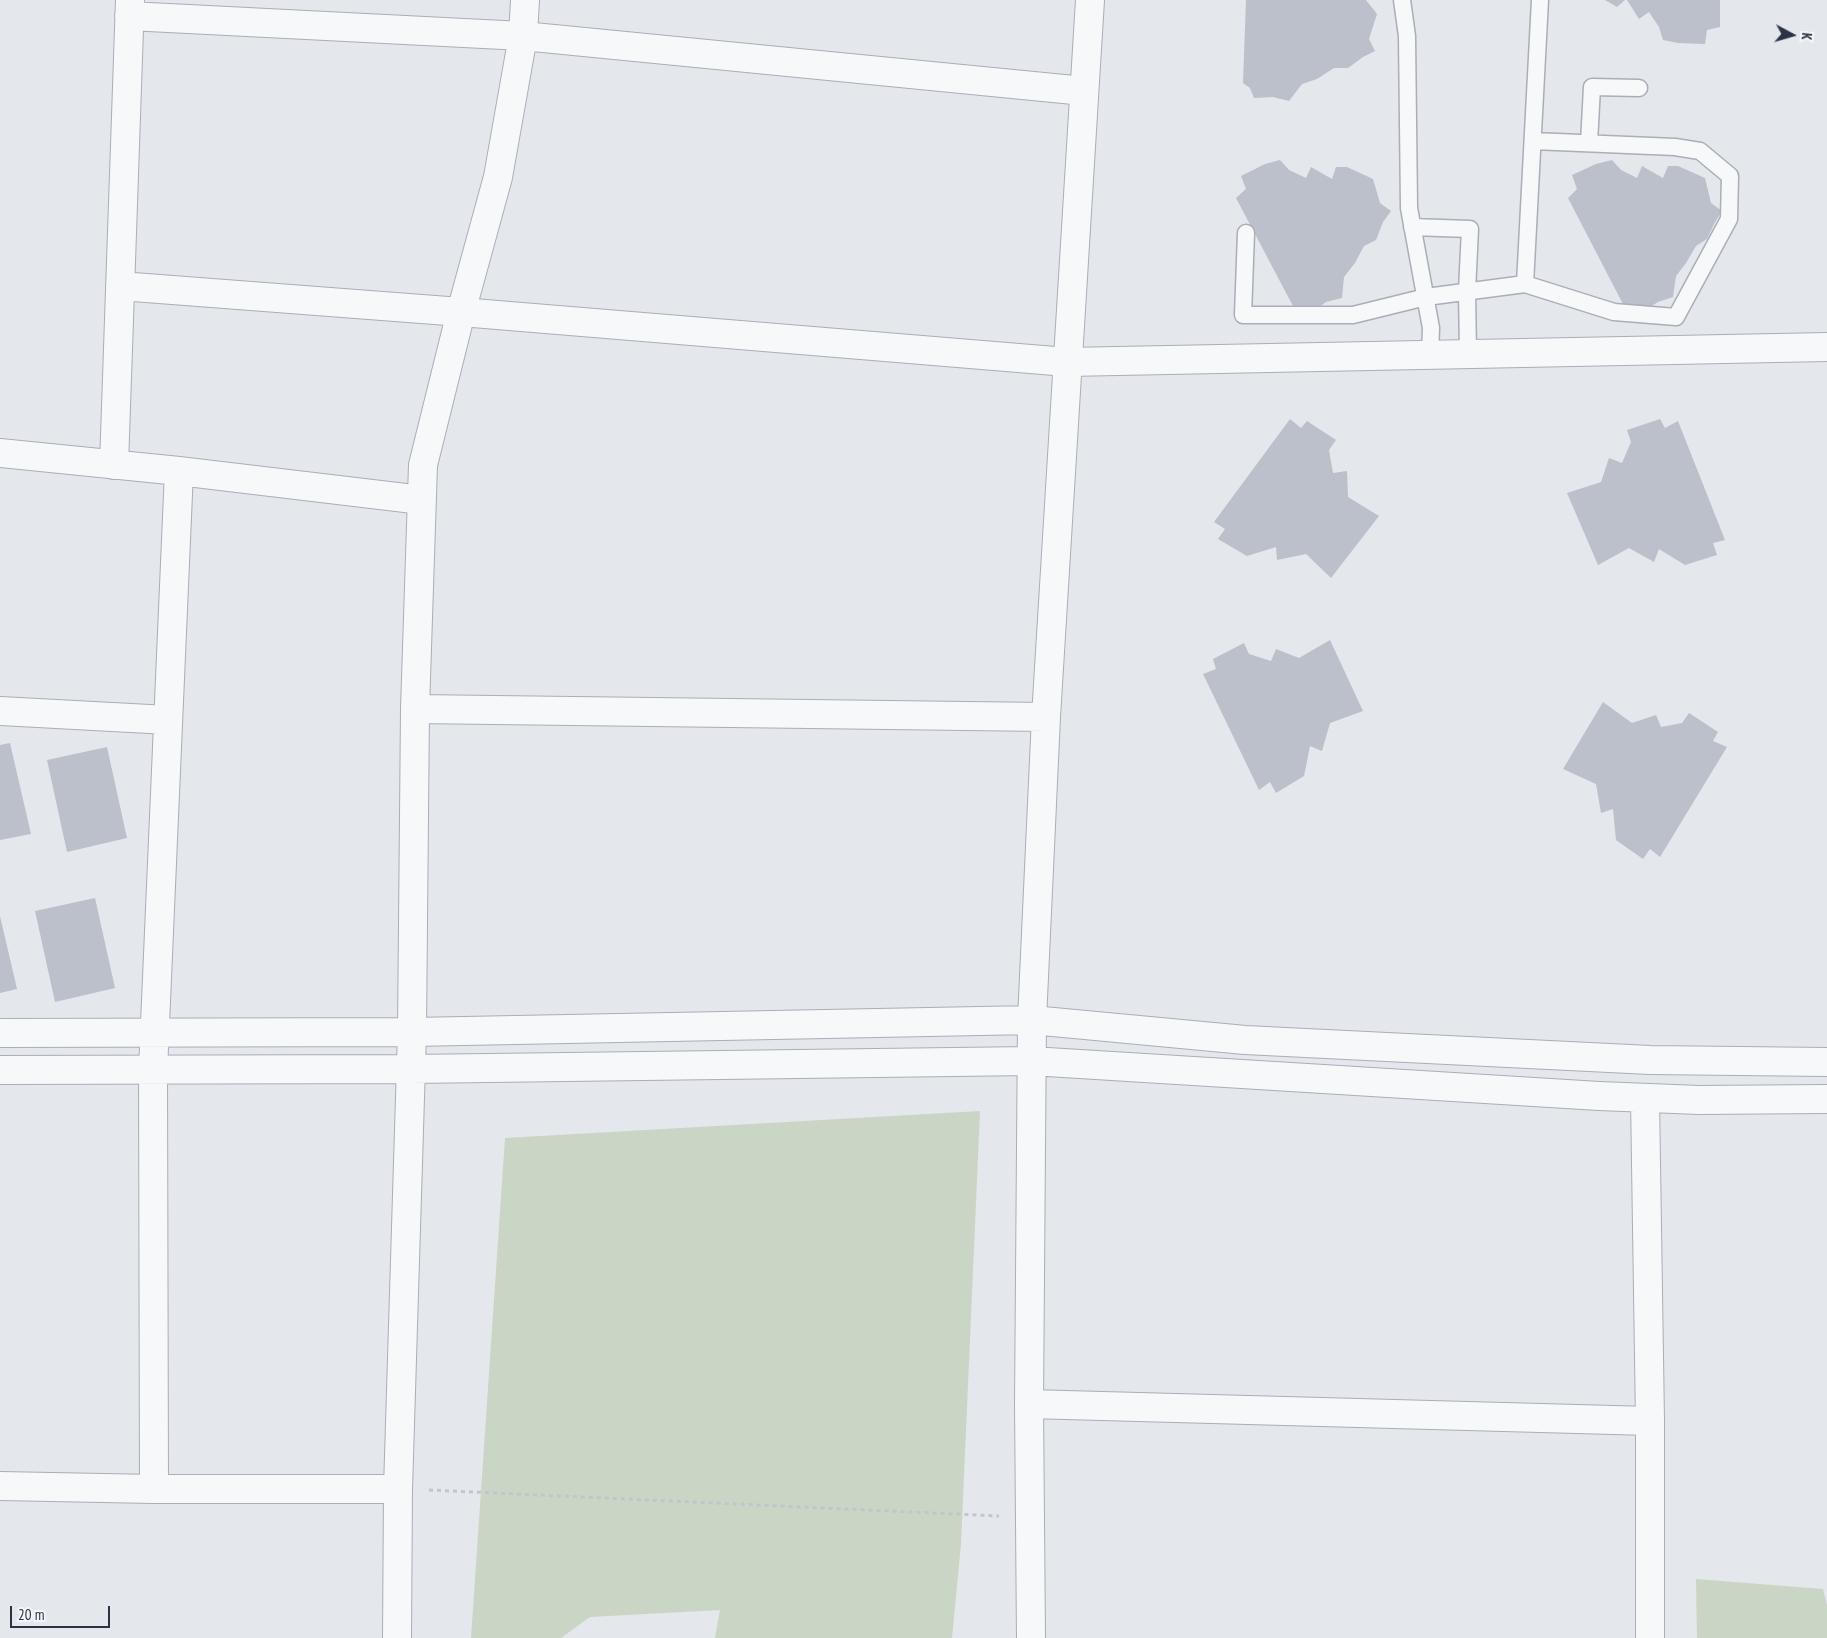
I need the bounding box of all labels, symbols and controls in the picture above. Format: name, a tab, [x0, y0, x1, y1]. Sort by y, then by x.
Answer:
north arrow	[1767, 10, 1817, 60]
text: K	[1798, 32, 1816, 41]
scale bar	[12, 1596, 112, 1628]
text: 20 m	[18, 1605, 44, 1624]

